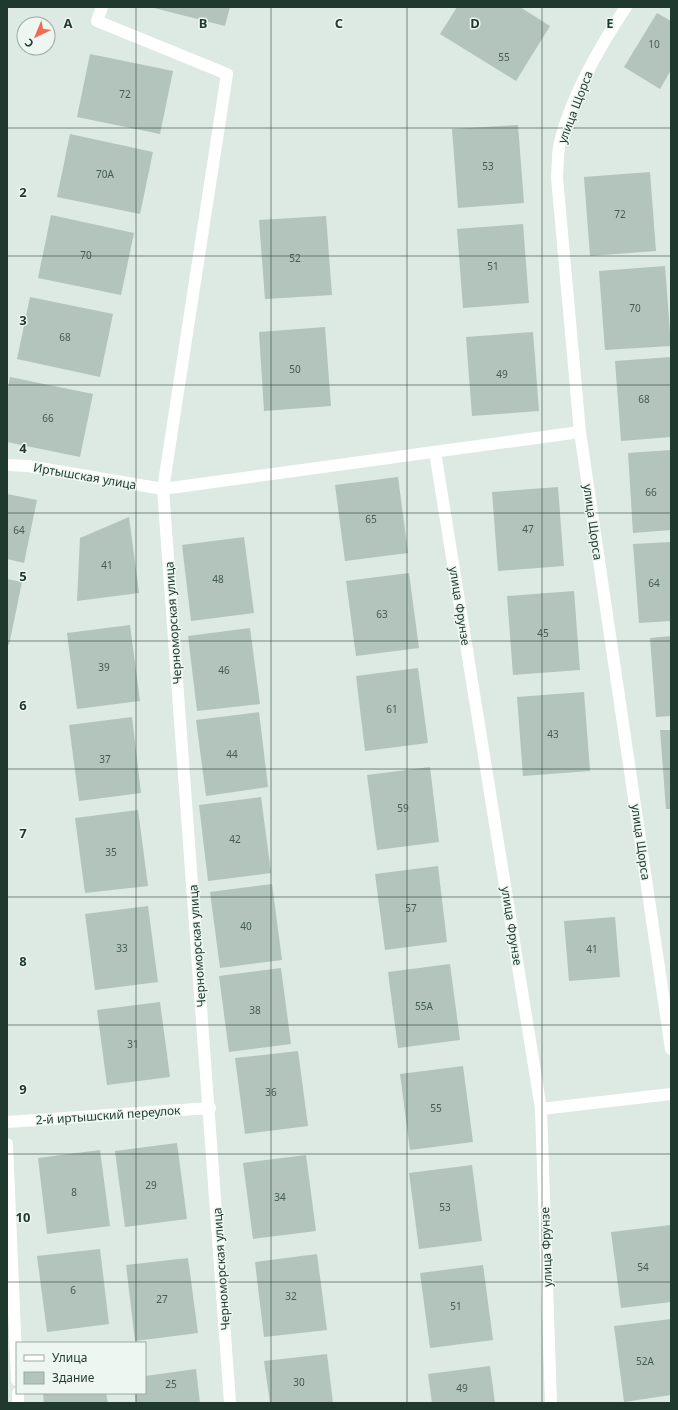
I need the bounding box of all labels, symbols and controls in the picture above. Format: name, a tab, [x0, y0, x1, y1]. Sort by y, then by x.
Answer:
text: A	[64, 14, 73, 32]
text: B	[199, 14, 207, 32]
text: C	[335, 14, 343, 32]
text: D	[470, 14, 480, 32]
text: E	[606, 14, 614, 32]
north arrow	[16, 16, 56, 56]
text: С	[21, 36, 36, 51]
house number: 10	[648, 37, 660, 51]
house number: 55	[498, 50, 510, 64]
street label: улица Щорса	[553, 68, 597, 146]
house number: 72	[119, 87, 131, 101]
house number: 53	[482, 159, 494, 173]
house number: 70А	[96, 167, 115, 181]
text: 2	[19, 183, 27, 201]
house number: 72	[614, 207, 626, 221]
house number: 70	[80, 248, 92, 262]
house number: 52	[289, 251, 301, 265]
house number: 51	[487, 259, 499, 273]
house number: 70	[629, 301, 641, 315]
text: 3	[19, 311, 27, 329]
house number: 68	[59, 330, 71, 344]
house number: 50	[289, 362, 301, 376]
house number: 49	[496, 367, 508, 381]
house number: 68	[638, 392, 650, 406]
house number: 66	[42, 411, 54, 425]
text: 4	[19, 439, 27, 457]
street label: Иртышская улица	[32, 459, 138, 493]
street label: улица Щорса	[579, 483, 607, 561]
house number: 66	[645, 485, 657, 499]
house number: 65	[365, 512, 377, 526]
house number: 47	[522, 522, 534, 536]
house number: 64	[13, 523, 25, 537]
house number: 41	[101, 558, 113, 572]
street label: Черноморская улица	[160, 561, 186, 685]
street label: улица Фрунзе	[445, 565, 475, 647]
text: 5	[19, 567, 27, 585]
house number: 48	[212, 572, 224, 586]
house number: 64	[648, 576, 660, 590]
house number: 63	[376, 607, 388, 621]
house number: 45	[537, 626, 549, 640]
house number: 39	[98, 660, 110, 674]
house number: 46	[218, 663, 230, 677]
text: 6	[19, 696, 27, 714]
house number: 61	[386, 702, 398, 716]
house number: 43	[547, 727, 559, 741]
house number: 44	[226, 747, 238, 761]
house number: 37	[99, 752, 111, 766]
house number: 59	[397, 801, 409, 815]
street label: улица Щорса	[627, 803, 655, 881]
text: 7	[19, 824, 27, 842]
house number: 42	[229, 832, 241, 846]
house number: 35	[105, 845, 117, 859]
street label: Черноморская улица	[184, 884, 210, 1008]
street label: улица Фрунзе	[497, 885, 527, 967]
house number: 57	[405, 901, 417, 915]
house number: 40	[240, 919, 252, 933]
house number: 33	[116, 941, 128, 955]
house number: 41	[586, 942, 598, 956]
text: 8	[19, 952, 27, 970]
house number: 55А	[415, 999, 434, 1013]
house number: 38	[249, 1003, 261, 1017]
house number: 31	[127, 1037, 139, 1051]
text: 9	[19, 1080, 27, 1098]
house number: 36	[265, 1085, 277, 1099]
street label: 2-й иртышский переулок	[35, 1101, 182, 1129]
house number: 55	[430, 1101, 442, 1115]
house number: 29	[145, 1178, 157, 1192]
house number: 8	[71, 1185, 77, 1199]
house number: 34	[274, 1190, 286, 1204]
house number: 53	[439, 1200, 451, 1214]
street label: улица Фрунзе	[536, 1206, 556, 1287]
street label: Черноморская улица	[208, 1207, 234, 1331]
text: 10	[16, 1208, 30, 1226]
house number: 54	[637, 1260, 649, 1274]
house number: 6	[70, 1283, 76, 1297]
house number: 32	[285, 1289, 297, 1303]
house number: 27	[156, 1292, 168, 1306]
house number: 51	[450, 1299, 462, 1313]
legend	[16, 1342, 146, 1394]
text: Улица	[52, 1349, 87, 1366]
house number: 52А	[636, 1354, 655, 1368]
text: Здание	[52, 1369, 95, 1386]
house number: 30	[293, 1375, 305, 1389]
house number: 25	[165, 1377, 177, 1391]
house number: 49	[456, 1381, 468, 1395]

